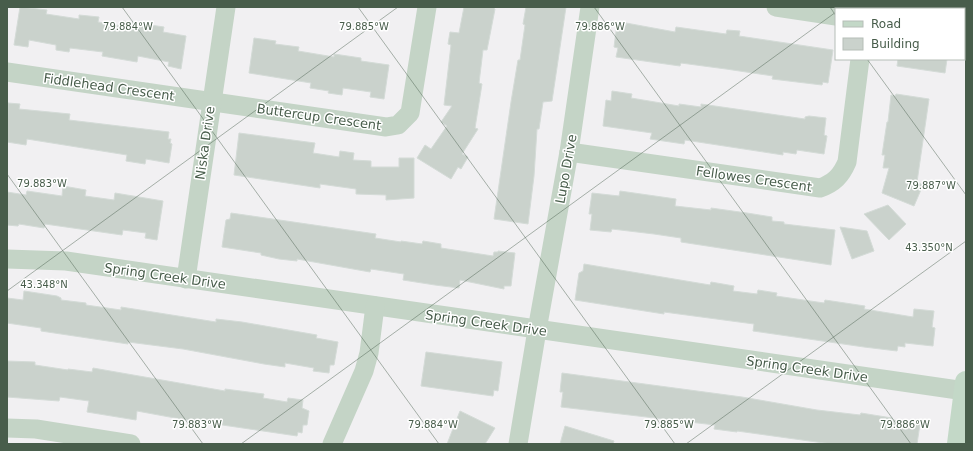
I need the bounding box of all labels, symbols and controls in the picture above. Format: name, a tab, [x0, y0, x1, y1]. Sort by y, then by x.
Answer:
legend	[835, 8, 965, 60]
text: Road	[871, 17, 901, 31]
text: 79.884°W	[103, 21, 153, 32]
text: 79.885°W	[339, 21, 389, 32]
text: 79.886°W	[575, 21, 625, 32]
text: Building	[871, 37, 920, 51]
street label: Fiddlehead Crescent	[42, 70, 176, 104]
street label: Buttercup Crescent	[256, 101, 382, 133]
street label: Niska Drive	[192, 105, 218, 181]
street label: Lupo Drive	[553, 133, 579, 205]
street label: Fellowes Crescent	[695, 163, 813, 195]
text: 79.883°W	[17, 178, 67, 189]
text: 79.887°W	[906, 180, 956, 191]
text: 43.350°N	[905, 242, 953, 253]
street label: Spring Creek Drive	[103, 260, 227, 292]
text: 43.348°N	[20, 279, 68, 290]
street label: Spring Creek Drive	[424, 307, 548, 339]
street label: Spring Creek Drive	[745, 353, 869, 385]
text: 79.883°W	[172, 419, 222, 430]
text: 79.884°W	[408, 419, 458, 430]
text: 79.885°W	[644, 419, 694, 430]
text: 79.886°W	[880, 419, 930, 430]

